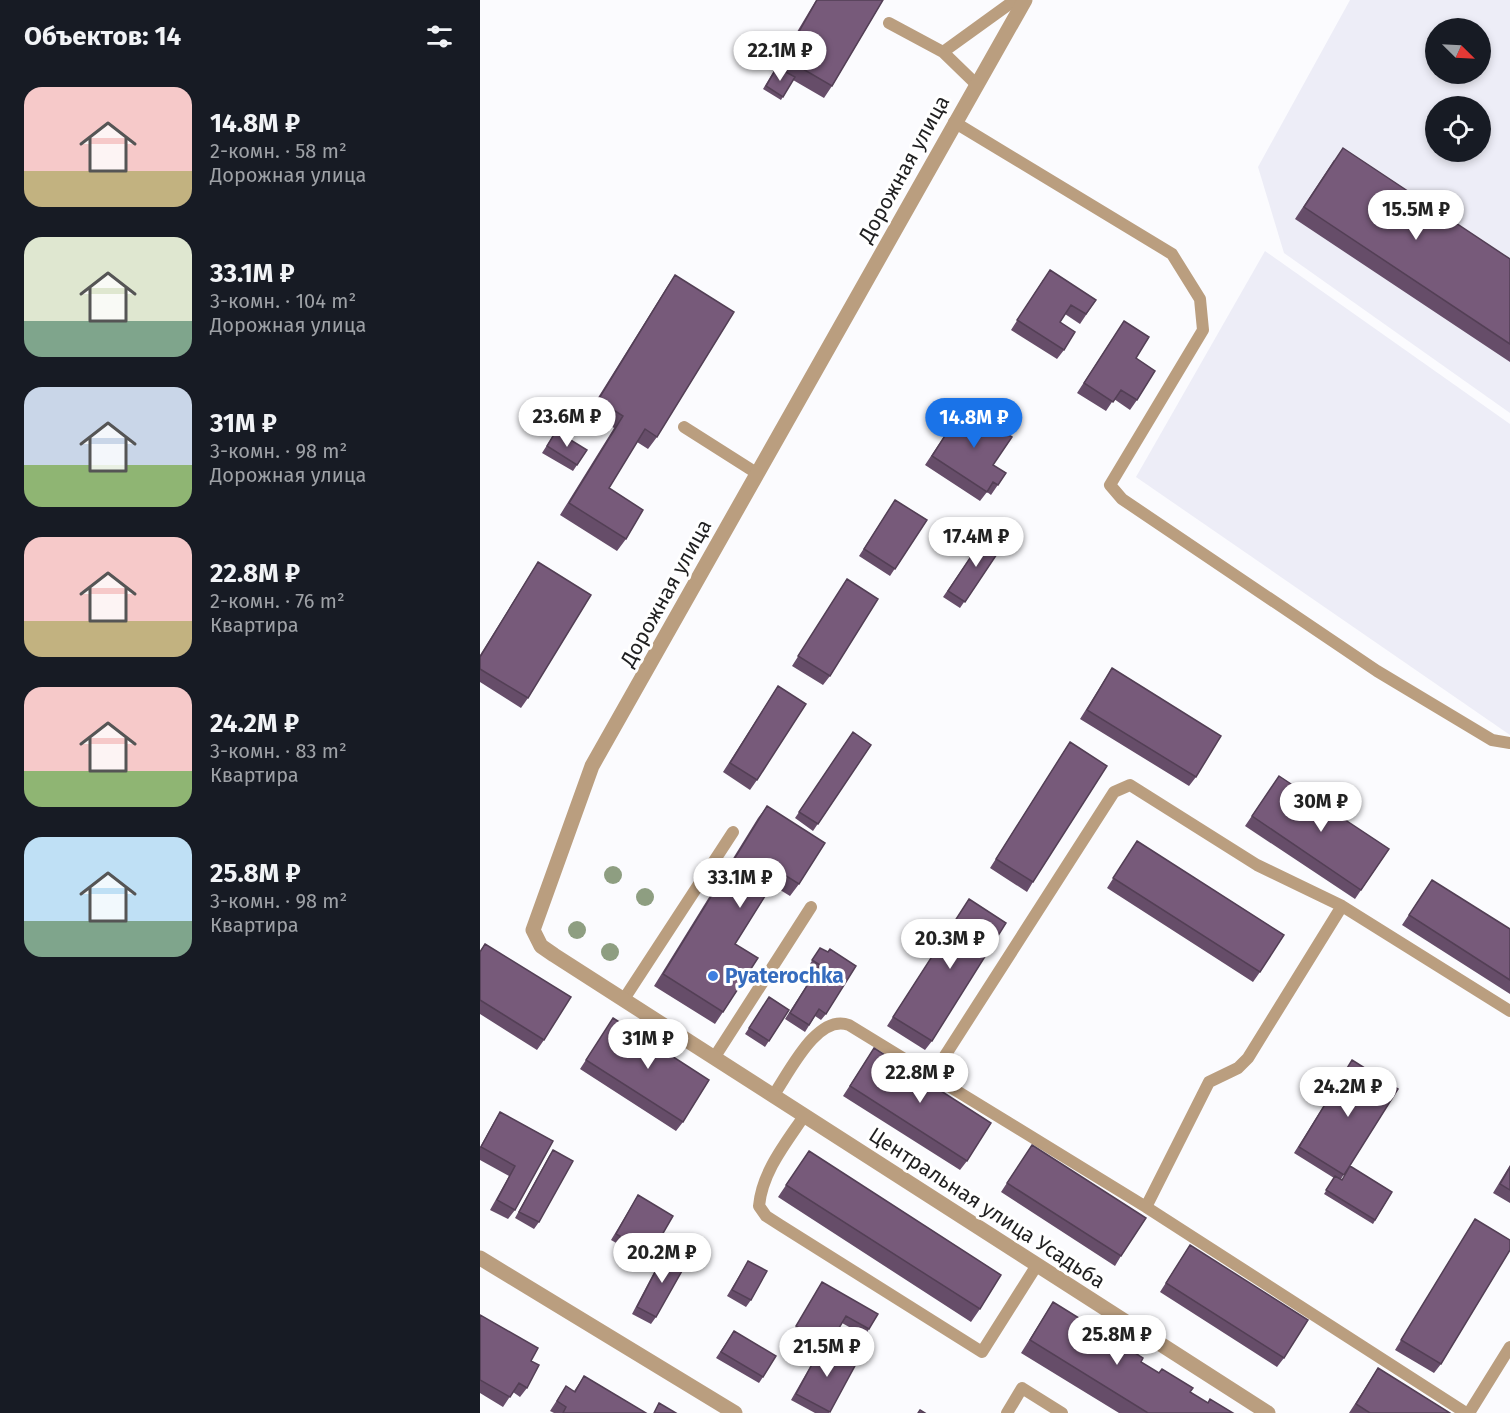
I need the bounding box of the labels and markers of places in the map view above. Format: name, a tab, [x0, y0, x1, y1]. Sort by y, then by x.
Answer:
pin: 22.1M ₽	[725, 31, 835, 82]
pin: 15.5M ₽	[1361, 190, 1471, 241]
pin: 23.6M ₽	[512, 397, 622, 448]
pin: 14.8M ₽	[919, 398, 1029, 449]
pin: 17.4M ₽	[921, 517, 1031, 568]
pin: 30M ₽	[1279, 782, 1363, 833]
pin: 33.1M ₽	[685, 858, 795, 909]
pin: 20.3M ₽	[895, 919, 1005, 970]
place label: Pyaterochka	[725, 963, 844, 989]
marker: Pyaterochka	[706, 969, 720, 983]
pin: 31M ₽	[606, 1019, 690, 1070]
pin: 22.8M ₽	[865, 1053, 975, 1104]
pin: 24.2M ₽	[1293, 1067, 1403, 1118]
pin: 20.2M ₽	[607, 1233, 717, 1284]
pin: 25.8M ₽	[1062, 1315, 1172, 1366]
pin: 21.5M ₽	[772, 1327, 882, 1378]

